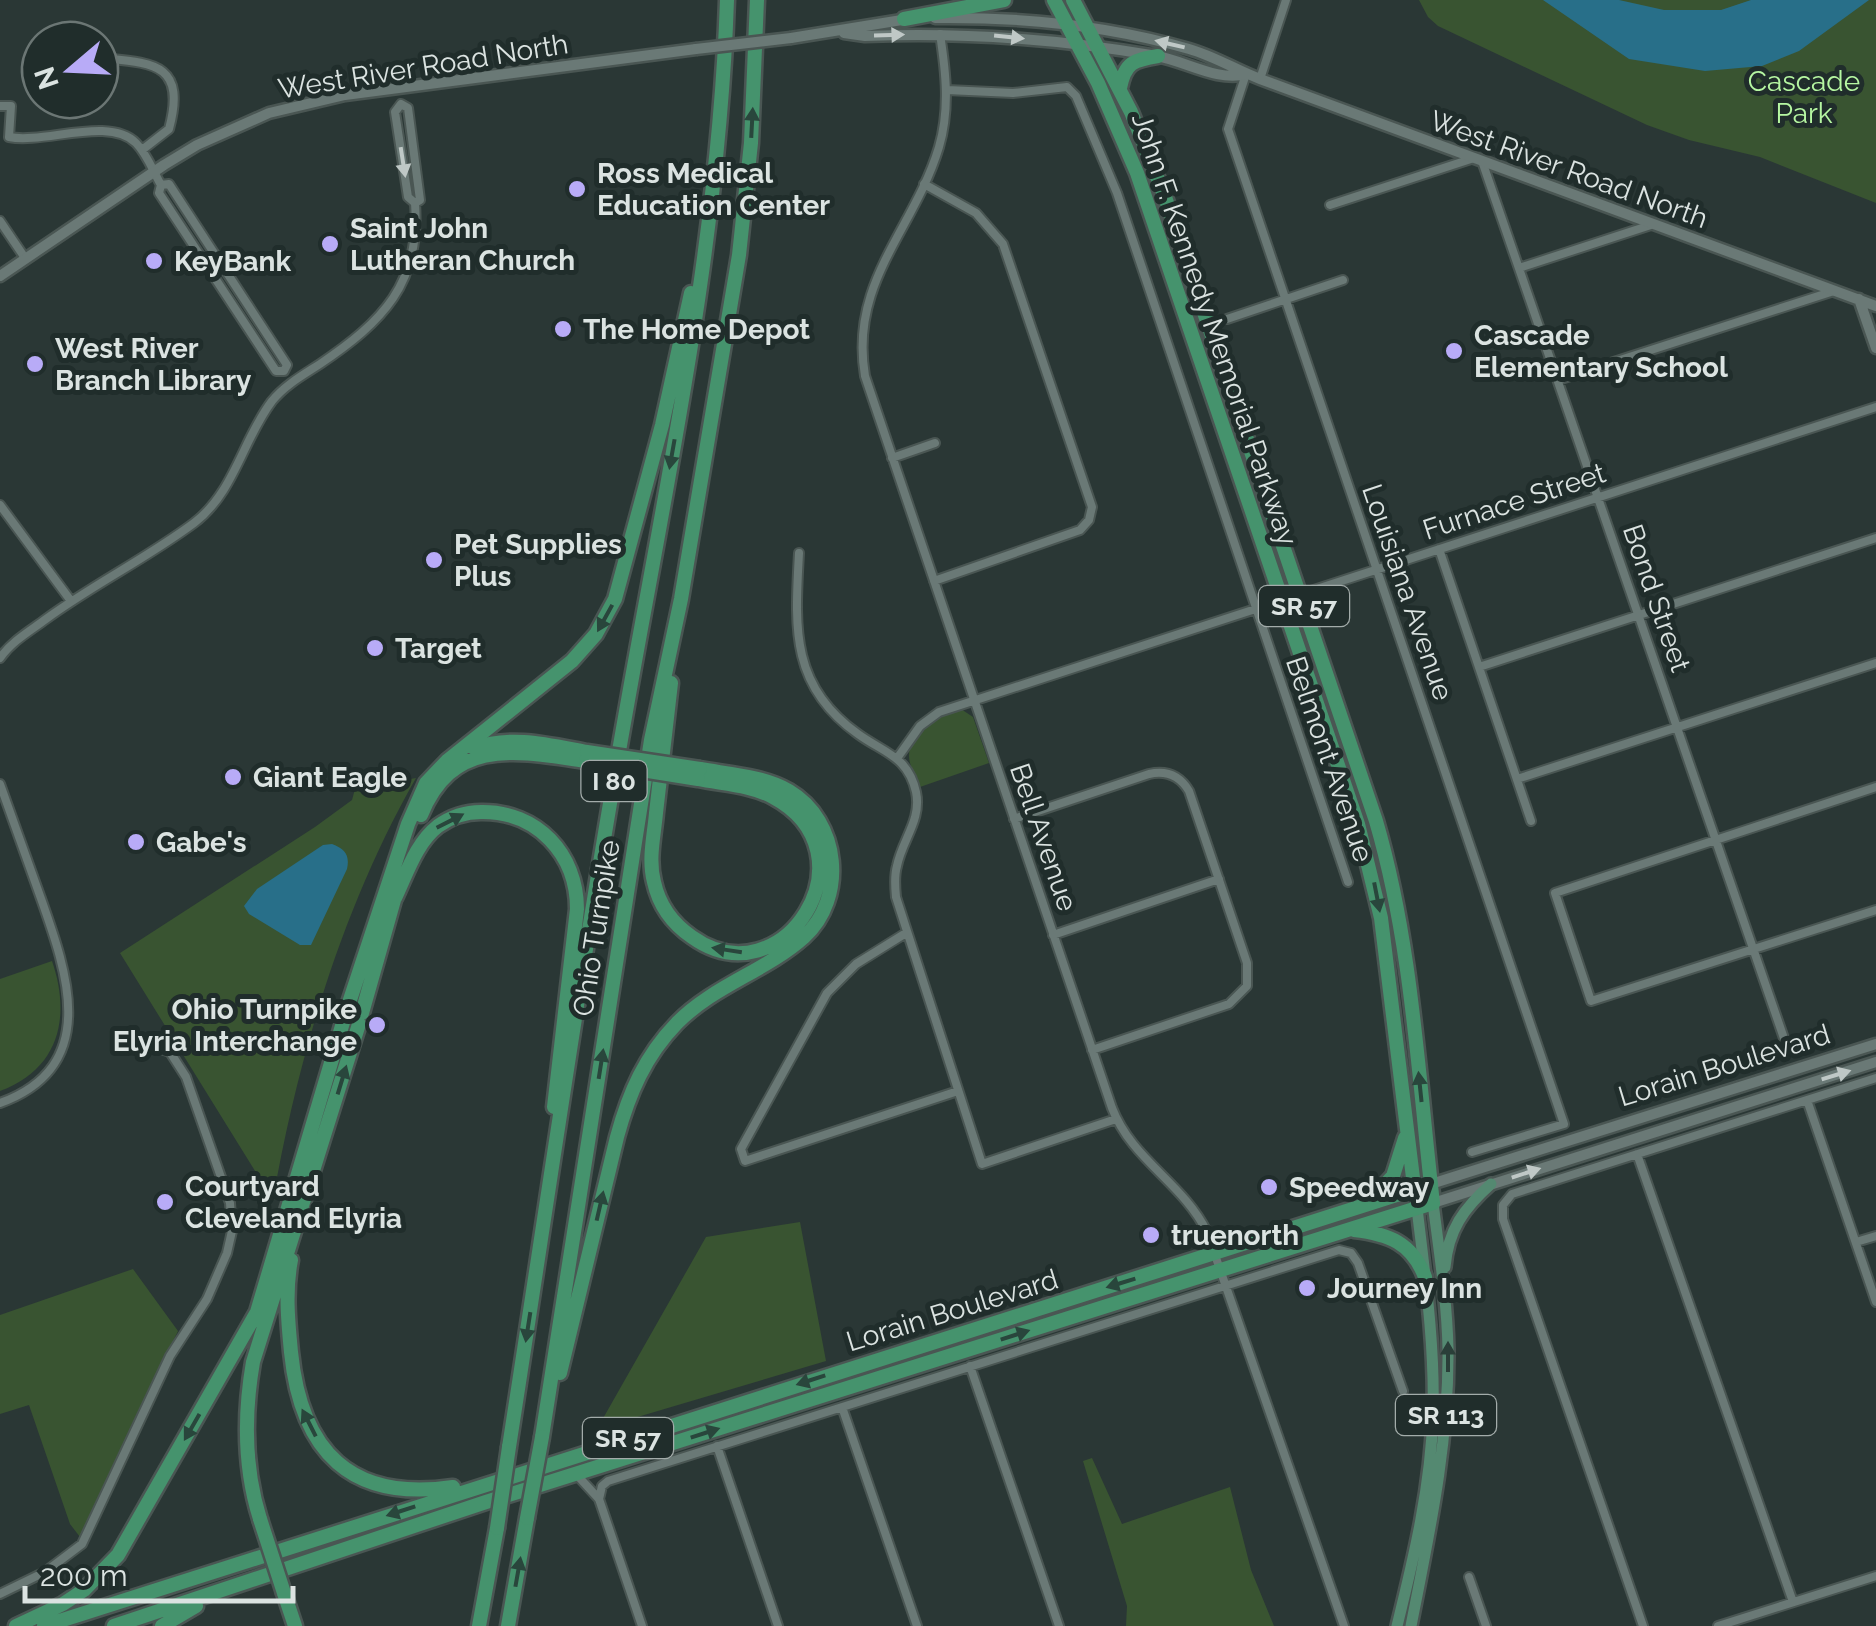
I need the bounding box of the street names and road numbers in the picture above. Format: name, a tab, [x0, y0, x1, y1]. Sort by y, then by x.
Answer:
street label: West River Road North	[276, 27, 570, 106]
street label: West River Road North	[1425, 104, 1712, 235]
street label: John F. Kennedy Memorial Parkway	[1125, 108, 1304, 550]
street label: Furnace Street	[1419, 456, 1610, 547]
street label: Louisiana Avenue	[1355, 480, 1460, 705]
street label: Bond Street	[1616, 520, 1697, 677]
road number: SR 57	[1259, 586, 1349, 626]
street label: Belmont Avenue	[1279, 652, 1380, 866]
street label: Bell Avenue	[1003, 759, 1084, 915]
road number: I 80	[582, 761, 646, 801]
street label: Ohio Turnpike	[566, 838, 627, 1018]
street label: Lorain Boulevard	[1614, 1018, 1834, 1113]
street label: Lorain Boulevard	[842, 1263, 1062, 1358]
road number: SR 113	[1396, 1395, 1496, 1435]
road number: SR 57	[583, 1418, 673, 1458]

